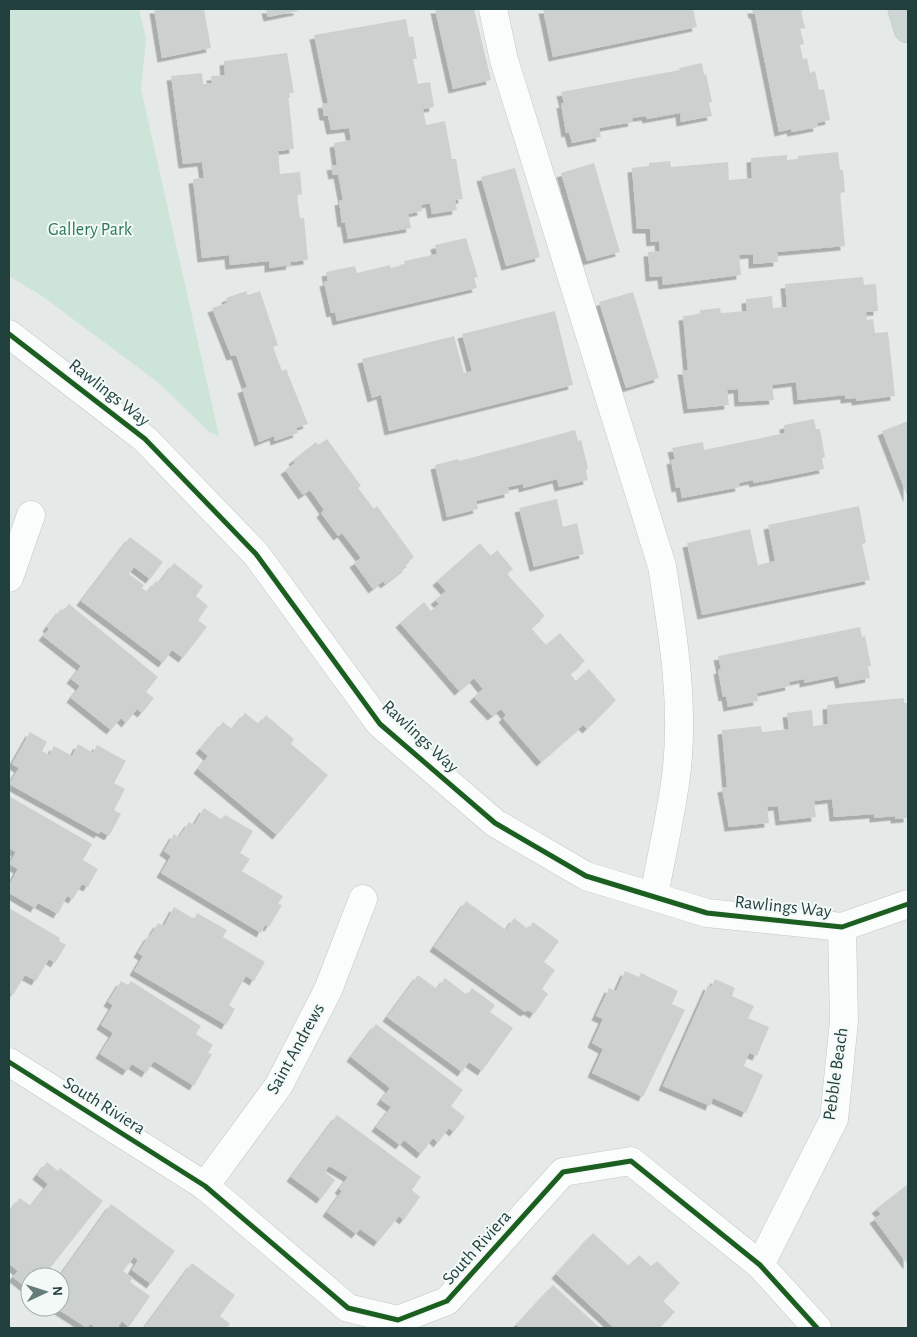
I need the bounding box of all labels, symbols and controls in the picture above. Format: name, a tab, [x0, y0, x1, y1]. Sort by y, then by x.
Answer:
park label: Gallery Park	[48, 221, 133, 239]
street label: Rawlings Way	[65, 356, 153, 430]
street label: Rawlings Way	[378, 697, 462, 777]
street label: Rawlings Way	[734, 893, 833, 921]
street label: Saint Andrews	[264, 1001, 328, 1097]
street label: Pebble Beach	[821, 1026, 851, 1122]
street label: South Riviera	[60, 1074, 148, 1138]
street label: South Riviera	[439, 1208, 515, 1288]
north arrow	[20, 1267, 70, 1317]
text: N	[50, 1286, 64, 1297]

